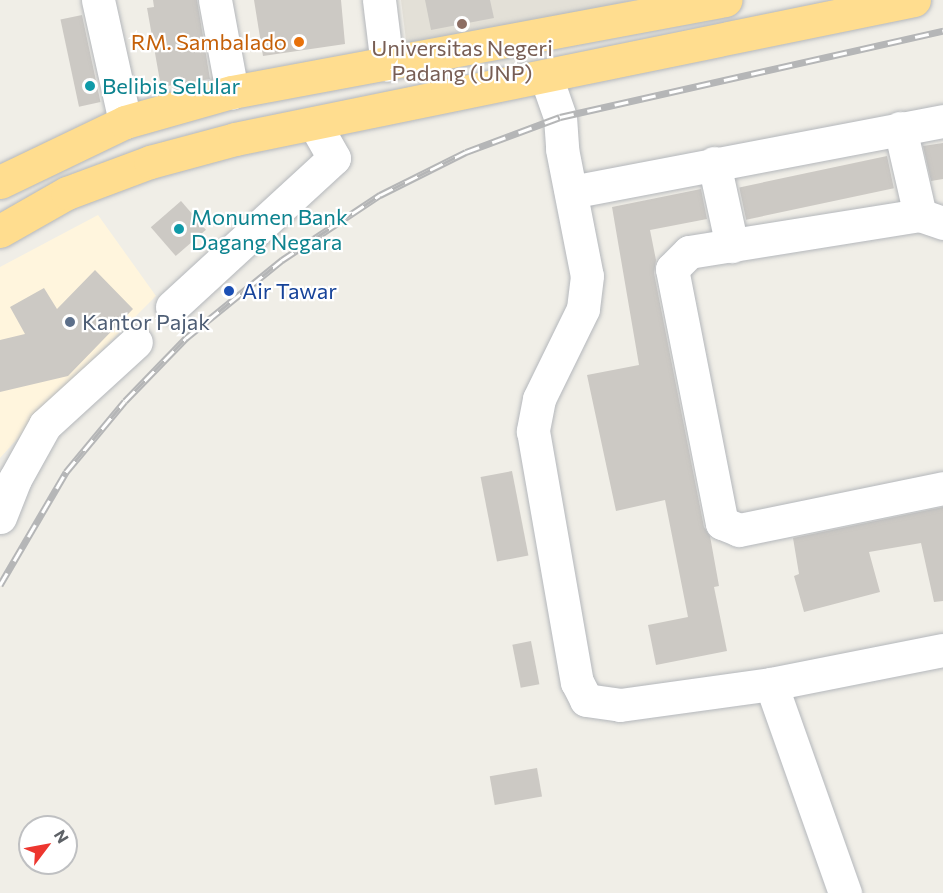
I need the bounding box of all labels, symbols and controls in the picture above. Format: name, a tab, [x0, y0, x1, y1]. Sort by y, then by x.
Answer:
marker: Universitas Negeri Padang (UNP)	[455, 17, 469, 31]
place label: RM. Sambalado	[131, 29, 287, 55]
place label: Universitas Negeri Padang (UNP)	[371, 34, 553, 86]
marker: RM. Sambalado	[292, 35, 306, 49]
place label: Belibis Selular	[102, 73, 240, 99]
marker: Belibis Selular	[83, 79, 97, 93]
place label: Monumen Bank Dagang Negara	[191, 203, 348, 254]
marker: Monumen Bank Dagang Negara	[172, 222, 186, 236]
place label: Air Tawar	[242, 278, 337, 304]
marker: Air Tawar	[220, 282, 238, 300]
place label: Kantor Pajak	[82, 309, 210, 335]
marker: Kantor Pajak	[63, 315, 77, 329]
north arrow	[18, 815, 78, 875]
text: N	[51, 826, 73, 846]

